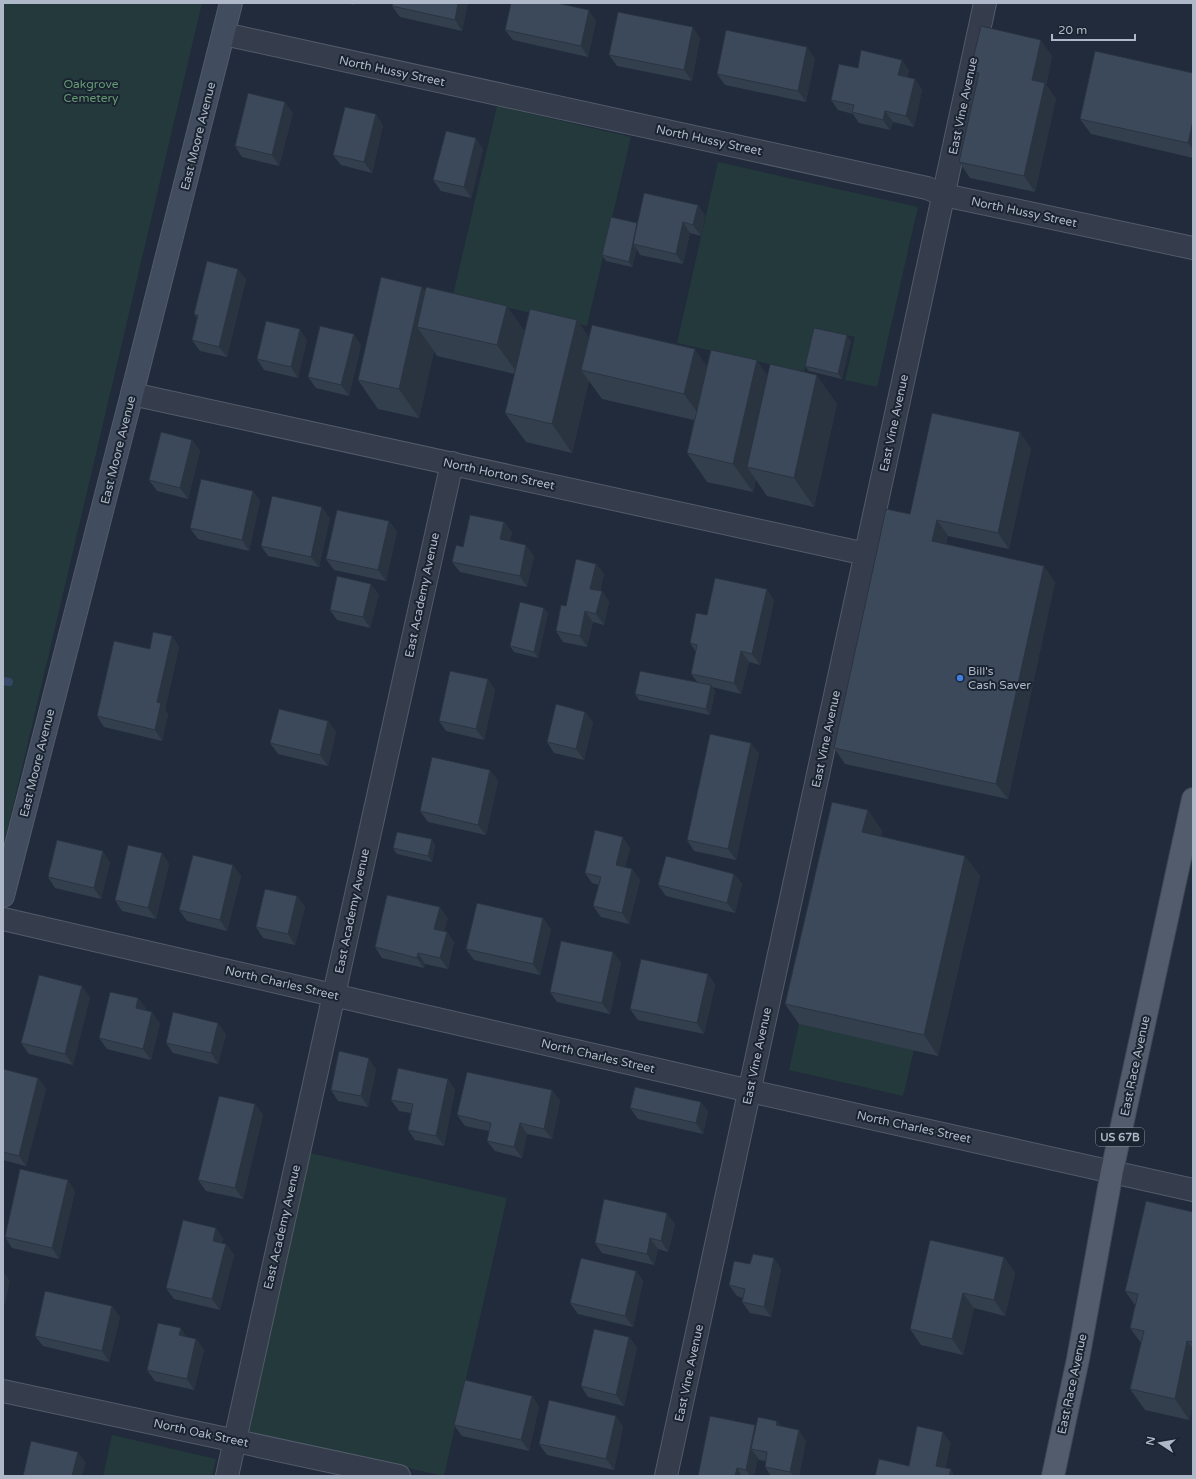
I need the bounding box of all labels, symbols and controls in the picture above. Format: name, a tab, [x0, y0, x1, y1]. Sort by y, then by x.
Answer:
scale bar	[1052, 16, 1135, 42]
text: 20 m	[1058, 23, 1087, 37]
street label: North Hussy Street	[338, 53, 447, 89]
street label: East Vine Avenue	[946, 56, 980, 156]
park label: Oakgrove Cemetery	[63, 77, 119, 105]
street label: East Moore Avenue	[178, 80, 218, 192]
street label: North Hussy Street	[655, 122, 764, 158]
street label: North Hussy Street	[970, 194, 1079, 230]
street label: East Vine Avenue	[877, 373, 911, 473]
street label: East Moore Avenue	[98, 394, 138, 506]
street label: North Horton Street	[442, 455, 556, 493]
street label: East Academy Avenue	[402, 531, 442, 659]
place label: Bill's Cash Saver	[968, 664, 1031, 692]
marker: Bill's Cash Saver	[955, 673, 965, 683]
street label: East Vine Avenue	[809, 689, 843, 789]
street label: East Moore Avenue	[17, 707, 57, 819]
street label: East Academy Avenue	[332, 847, 372, 975]
street label: North Charles Street	[224, 963, 341, 1003]
street label: East Vine Avenue	[740, 1006, 774, 1106]
street label: East Race Avenue	[1118, 1014, 1153, 1117]
street label: North Charles Street	[540, 1036, 657, 1076]
street label: North Charles Street	[856, 1108, 973, 1146]
road number: US 67B	[1096, 1128, 1144, 1146]
street label: East Academy Avenue	[261, 1163, 303, 1291]
street label: East Vine Avenue	[672, 1323, 706, 1423]
street label: East Race Avenue	[1055, 1332, 1090, 1435]
street label: North Oak Street	[152, 1416, 250, 1450]
north arrow	[1140, 1423, 1180, 1463]
text: N	[1143, 1435, 1158, 1447]

